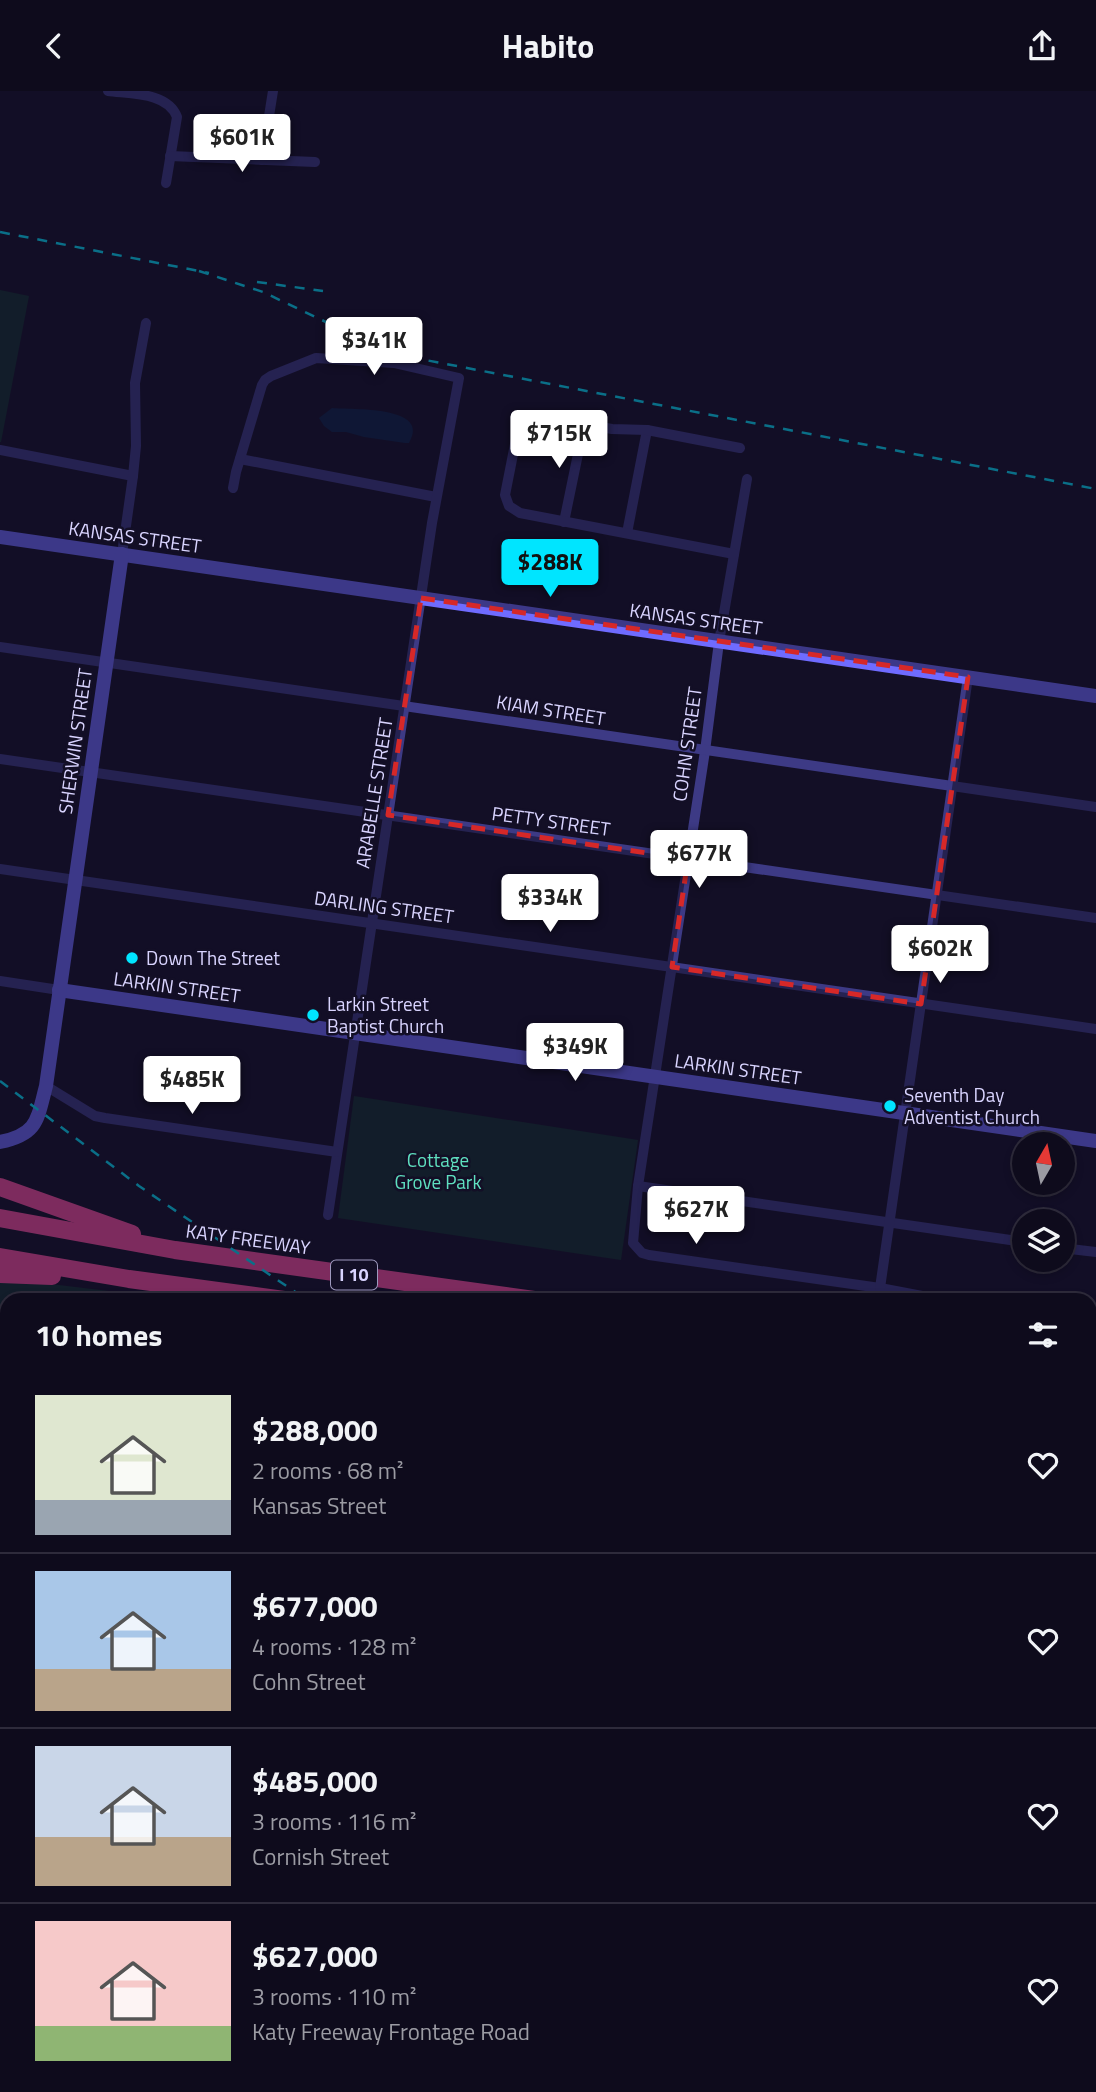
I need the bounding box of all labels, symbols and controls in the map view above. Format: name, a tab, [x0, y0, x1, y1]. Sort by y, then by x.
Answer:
text: Habito	[502, 22, 594, 70]
icon: back	[35, 27, 73, 65]
icon: share	[1023, 27, 1061, 65]
pin: $601K	[193, 115, 291, 174]
text: $601K	[209, 119, 275, 154]
pin: $341K	[325, 317, 423, 377]
text: $341K	[341, 322, 407, 357]
pin: $715K	[510, 411, 608, 470]
text: $715K	[526, 415, 592, 450]
street label: KANSAS STREET	[67, 513, 203, 560]
pin: $288K	[501, 539, 599, 599]
text: $288K	[517, 544, 583, 579]
street label: KANSAS STREET	[628, 595, 764, 642]
street label: SHERWIN STREET	[50, 666, 99, 816]
street label: COHN STREET	[664, 685, 709, 803]
street label: KIAM STREET	[495, 687, 608, 732]
street label: ARABELLE STREET	[347, 715, 400, 870]
street label: PETTY STREET	[490, 798, 612, 843]
pin: $677K	[650, 831, 748, 890]
text: $677K	[666, 835, 732, 870]
pin: $334K	[501, 875, 599, 934]
text: $334K	[517, 879, 583, 914]
street label: DARLING STREET	[312, 882, 456, 931]
pin: $602K	[891, 925, 989, 985]
text: $602K	[907, 930, 973, 965]
place label: Down The Street	[146, 943, 280, 972]
marker: Down The Street	[124, 950, 140, 966]
street label: LARKIN STREET	[112, 963, 242, 1010]
place label: Larkin Street Baptist Church	[327, 989, 444, 1040]
marker: Larkin Street Baptist Church	[305, 1007, 321, 1023]
pin: $349K	[526, 1023, 624, 1083]
text: $349K	[542, 1028, 608, 1063]
street label: LARKIN STREET	[673, 1045, 803, 1092]
pin: $485K	[143, 1056, 241, 1116]
text: $485K	[159, 1061, 225, 1096]
place label: Seventh Day Adventist Church	[904, 1080, 1040, 1131]
marker: Seventh Day Adventist Church	[882, 1098, 898, 1114]
north arrow	[1012, 1132, 1074, 1195]
map controls	[1012, 1132, 1075, 1272]
park label: Cottage Grove Park	[394, 1145, 482, 1196]
pin: $627K	[647, 1187, 745, 1246]
text: $627K	[663, 1191, 729, 1226]
button: layers	[1012, 1209, 1075, 1272]
street label: KATY FREEWAY	[184, 1215, 313, 1262]
road number: I 10	[331, 1261, 377, 1289]
text: 10 homes	[35, 1312, 162, 1358]
icon: filters	[1024, 1316, 1062, 1354]
text: $288,000	[252, 1407, 378, 1453]
icon: home	[91, 1423, 175, 1507]
icon: heart	[1024, 1446, 1062, 1484]
text: 2 rooms · 68 m²	[252, 1453, 403, 1488]
text: Kansas Street	[252, 1488, 386, 1523]
text: $677,000	[252, 1583, 378, 1629]
icon: home	[91, 1599, 175, 1683]
icon: heart	[1024, 1622, 1062, 1660]
text: 4 rooms · 128 m²	[252, 1629, 416, 1664]
text: Cohn Street	[252, 1664, 365, 1699]
text: $485,000	[252, 1758, 378, 1804]
icon: home	[91, 1774, 175, 1858]
icon: heart	[1024, 1797, 1062, 1835]
text: 3 rooms · 116 m²	[252, 1804, 416, 1839]
text: Cornish Street	[252, 1839, 389, 1874]
text: $627,000	[252, 1933, 378, 1979]
icon: home	[91, 1949, 175, 2033]
icon: heart	[1024, 1972, 1062, 2010]
text: 3 rooms · 110 m²	[252, 1979, 416, 2014]
text: Katy Freeway Frontage Road	[252, 2014, 530, 2049]

